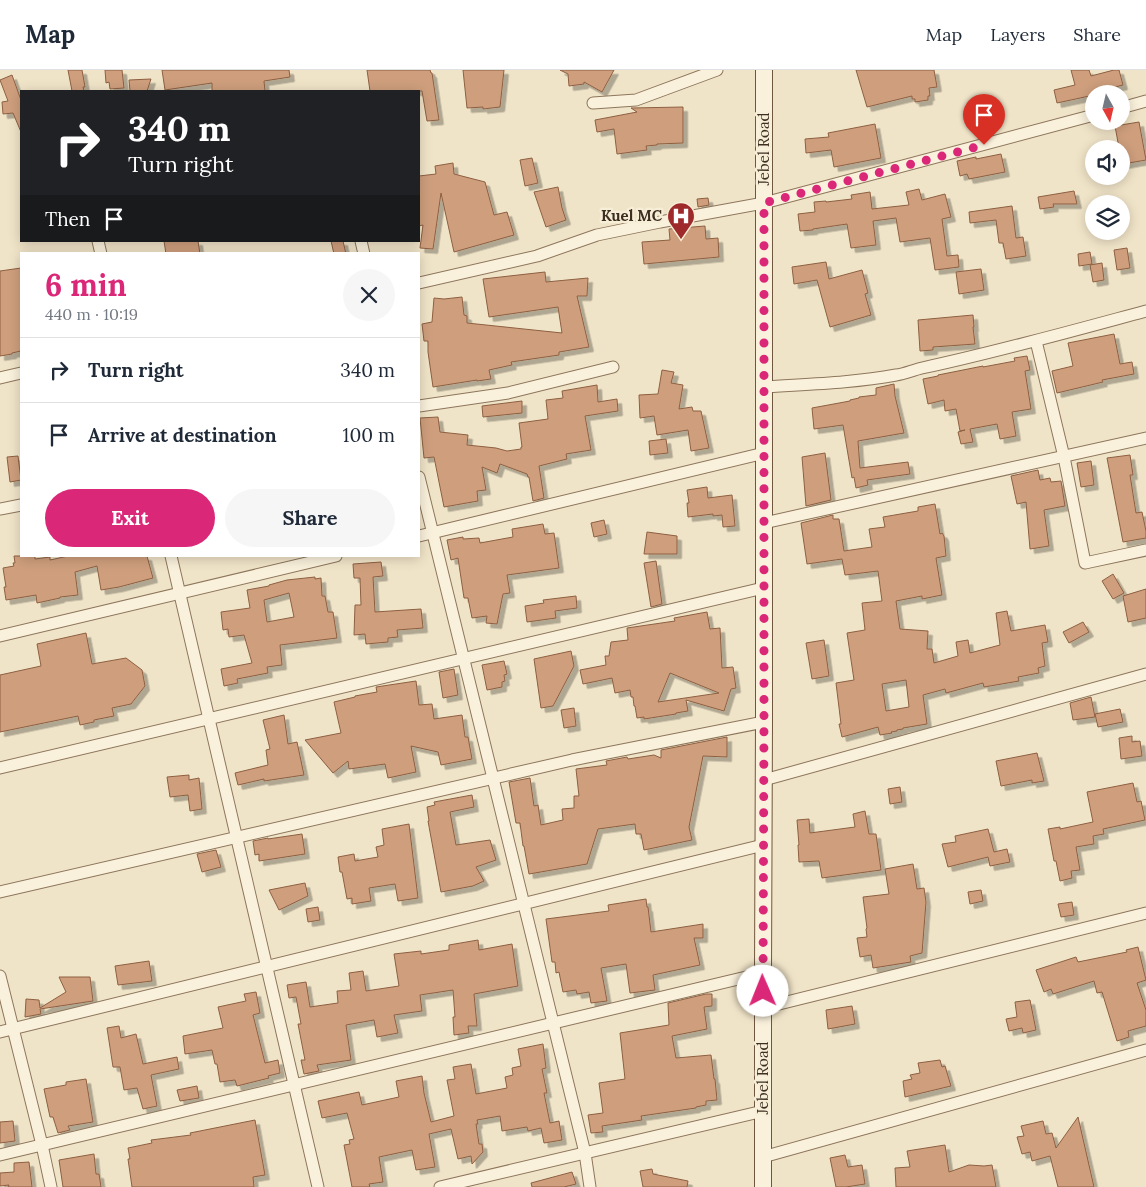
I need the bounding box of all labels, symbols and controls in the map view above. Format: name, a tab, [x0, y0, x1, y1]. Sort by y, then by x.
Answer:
text: Map	[25, 19, 75, 50]
text: Map	[926, 23, 962, 46]
text: Layers	[990, 23, 1045, 46]
text: Share	[1073, 23, 1121, 46]
north arrow	[1085, 85, 1130, 130]
map controls	[1085, 85, 1130, 240]
pin	[963, 94, 1005, 145]
icon: arrive	[970, 101, 998, 129]
text: 340 m	[128, 106, 230, 151]
icon: right	[45, 110, 110, 175]
street label: Jebel Road	[754, 112, 773, 187]
button: sound	[1085, 140, 1130, 185]
text: Turn right	[128, 150, 233, 178]
button: layers	[1085, 195, 1130, 240]
hospital icon: Kuel MC	[666, 201, 696, 240]
icon: arrive	[100, 205, 128, 233]
place label: Kuel MC	[601, 206, 663, 225]
text: Then	[45, 207, 90, 231]
text: 6 min	[45, 266, 127, 304]
button: close	[343, 269, 395, 321]
text: 440 m · 10:19	[45, 304, 138, 324]
icon: right	[45, 356, 73, 384]
text: Turn right	[88, 358, 184, 382]
text: 340 m	[340, 358, 395, 382]
icon: arrive	[45, 421, 73, 449]
text: Arrive at destination	[88, 423, 277, 447]
text: 100 m	[343, 423, 395, 447]
button: Exit	[45, 489, 215, 547]
button: Share	[225, 489, 395, 547]
position arrow	[736, 964, 788, 1016]
street label: Jebel Road	[753, 1041, 772, 1116]

